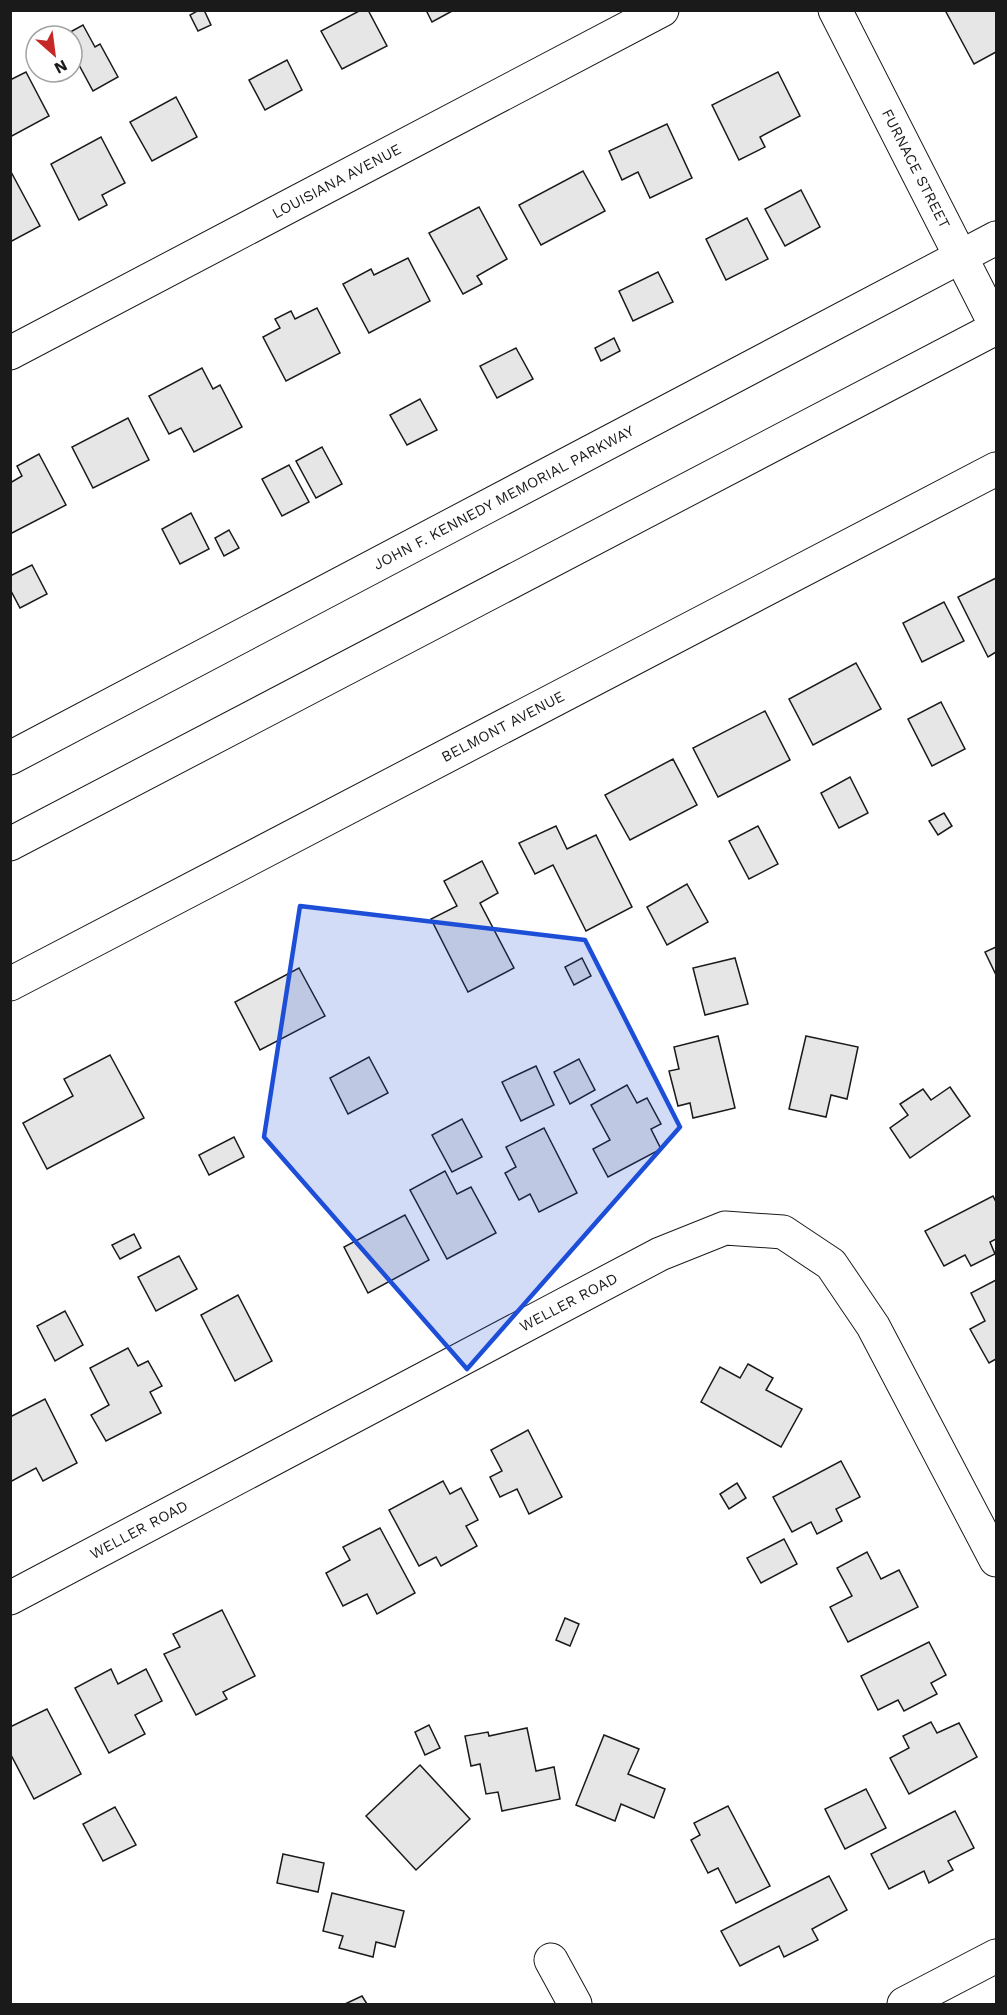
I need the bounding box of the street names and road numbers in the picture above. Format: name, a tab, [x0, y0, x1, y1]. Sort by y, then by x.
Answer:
street label: FURNACE STREET	[878, 106, 954, 231]
street label: LOUISIANA AVENUE	[269, 140, 404, 223]
street label: JOHN F. KENNEDY MEMORIAL PARKWAY	[370, 421, 637, 574]
street label: BELMONT AVENUE	[438, 687, 567, 766]
street label: WELLER ROAD	[517, 1269, 621, 1336]
street label: WELLER ROAD	[87, 1496, 191, 1563]

